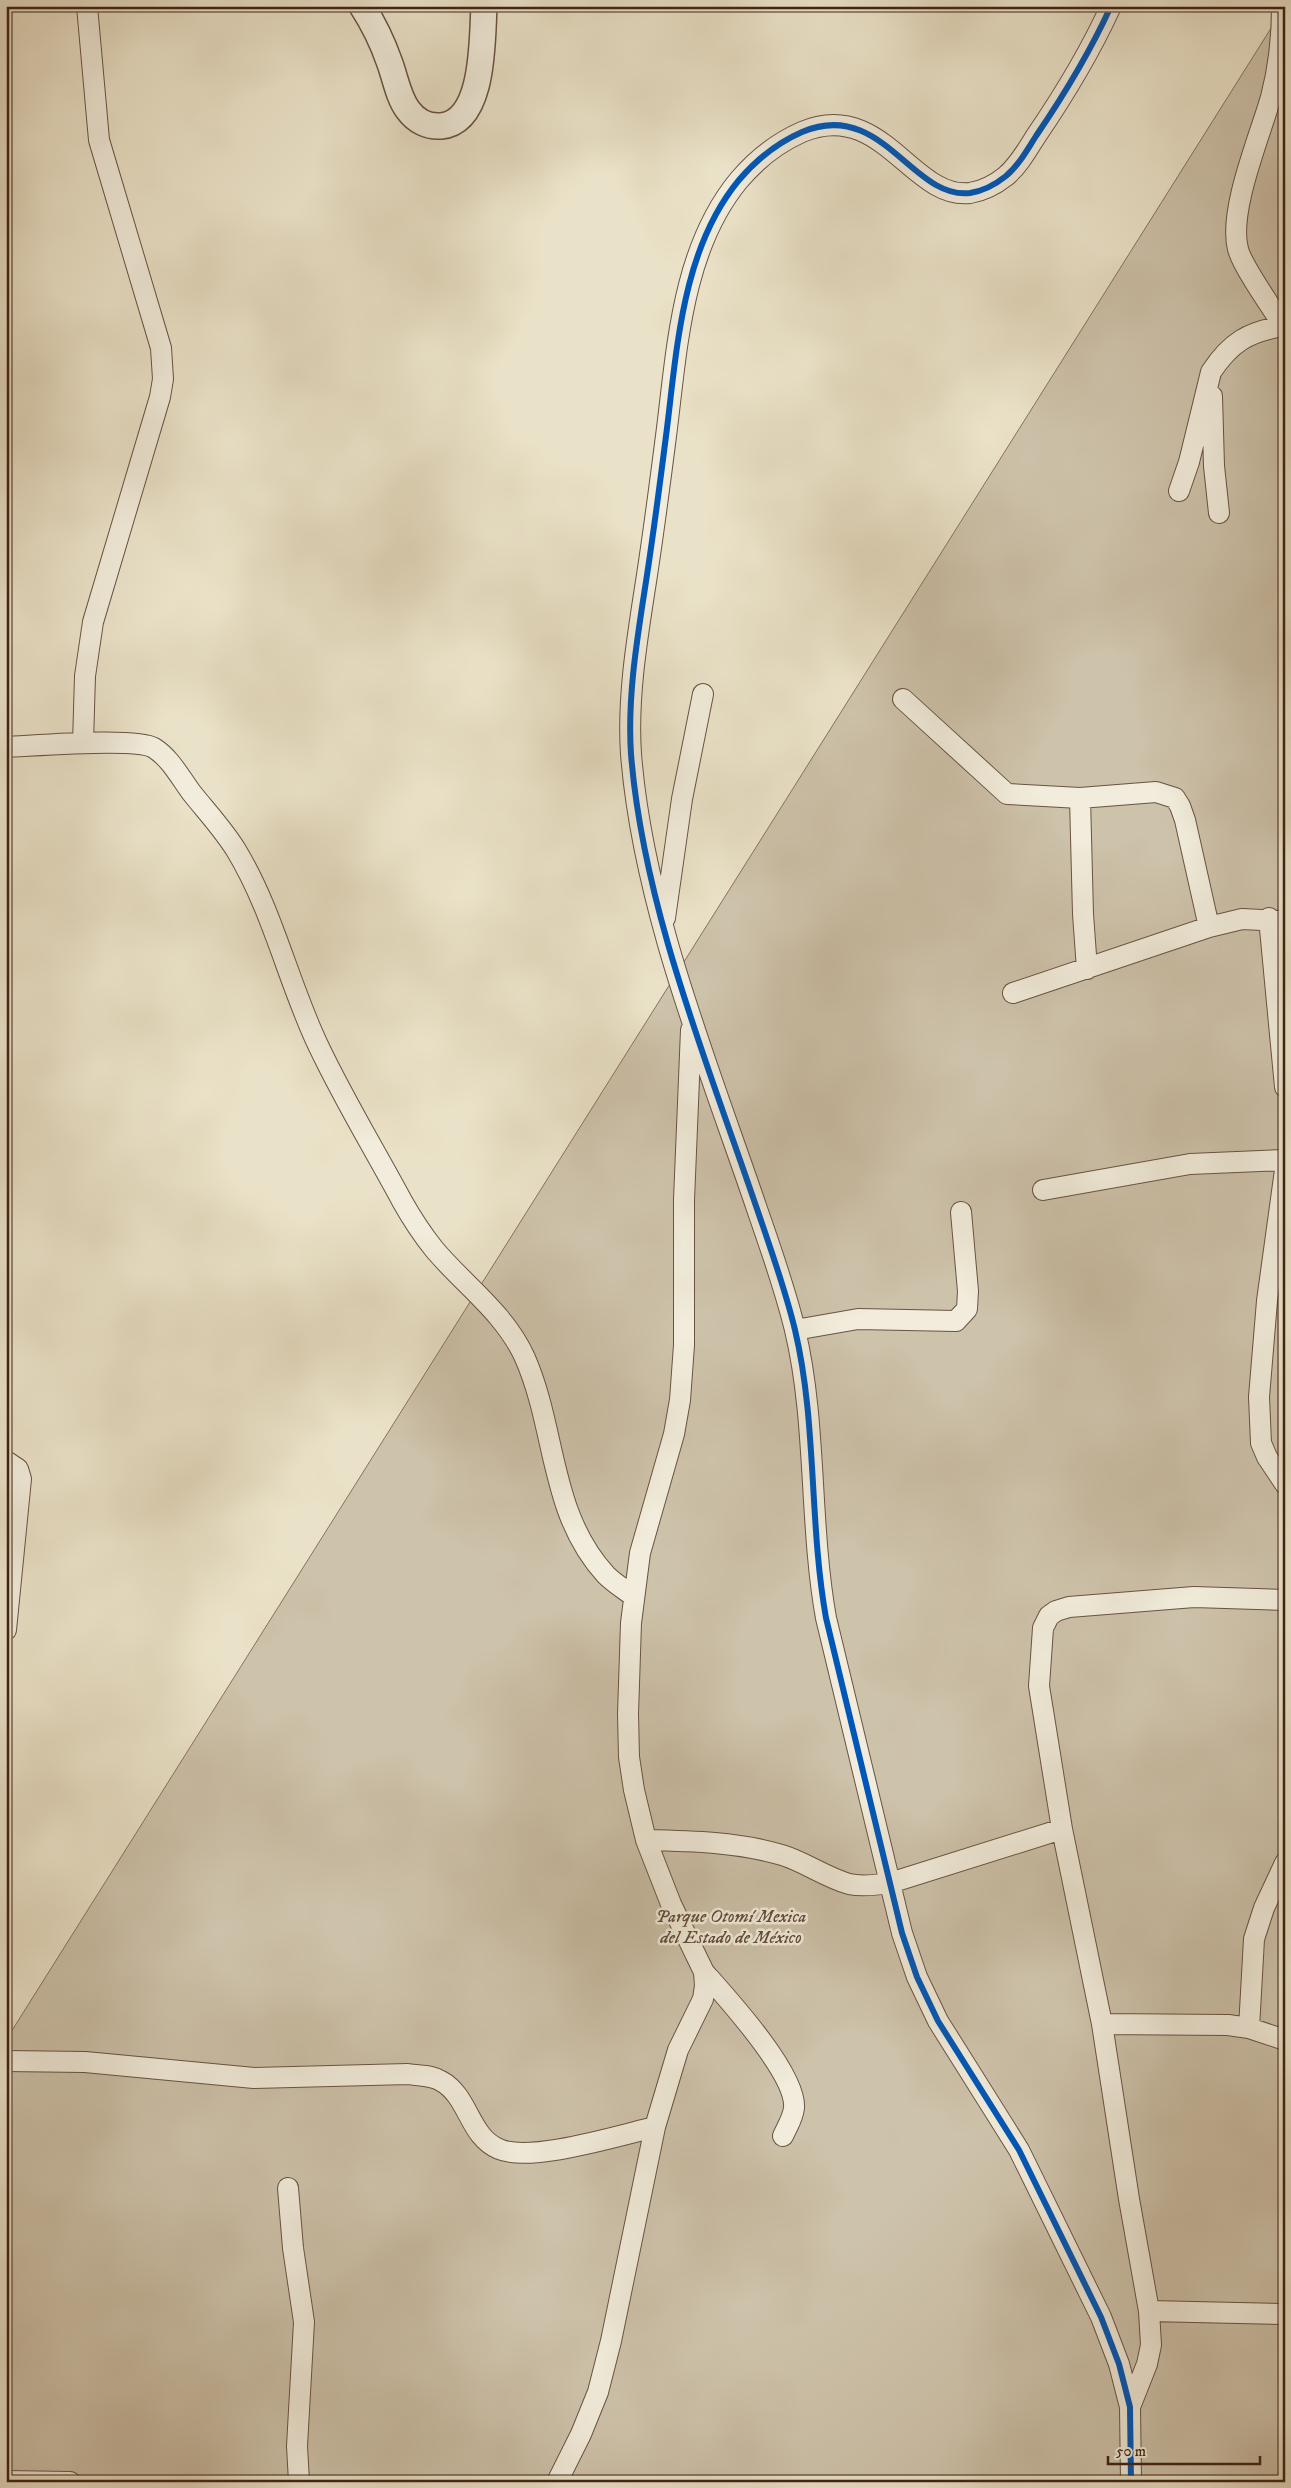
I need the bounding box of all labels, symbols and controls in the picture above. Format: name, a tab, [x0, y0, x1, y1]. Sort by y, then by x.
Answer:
park label: Parque Otomí Mexica del Estado de México	[656, 1906, 807, 1949]
scale bar	[1108, 2433, 1261, 2465]
text: 50 m	[1116, 2442, 1146, 2461]

